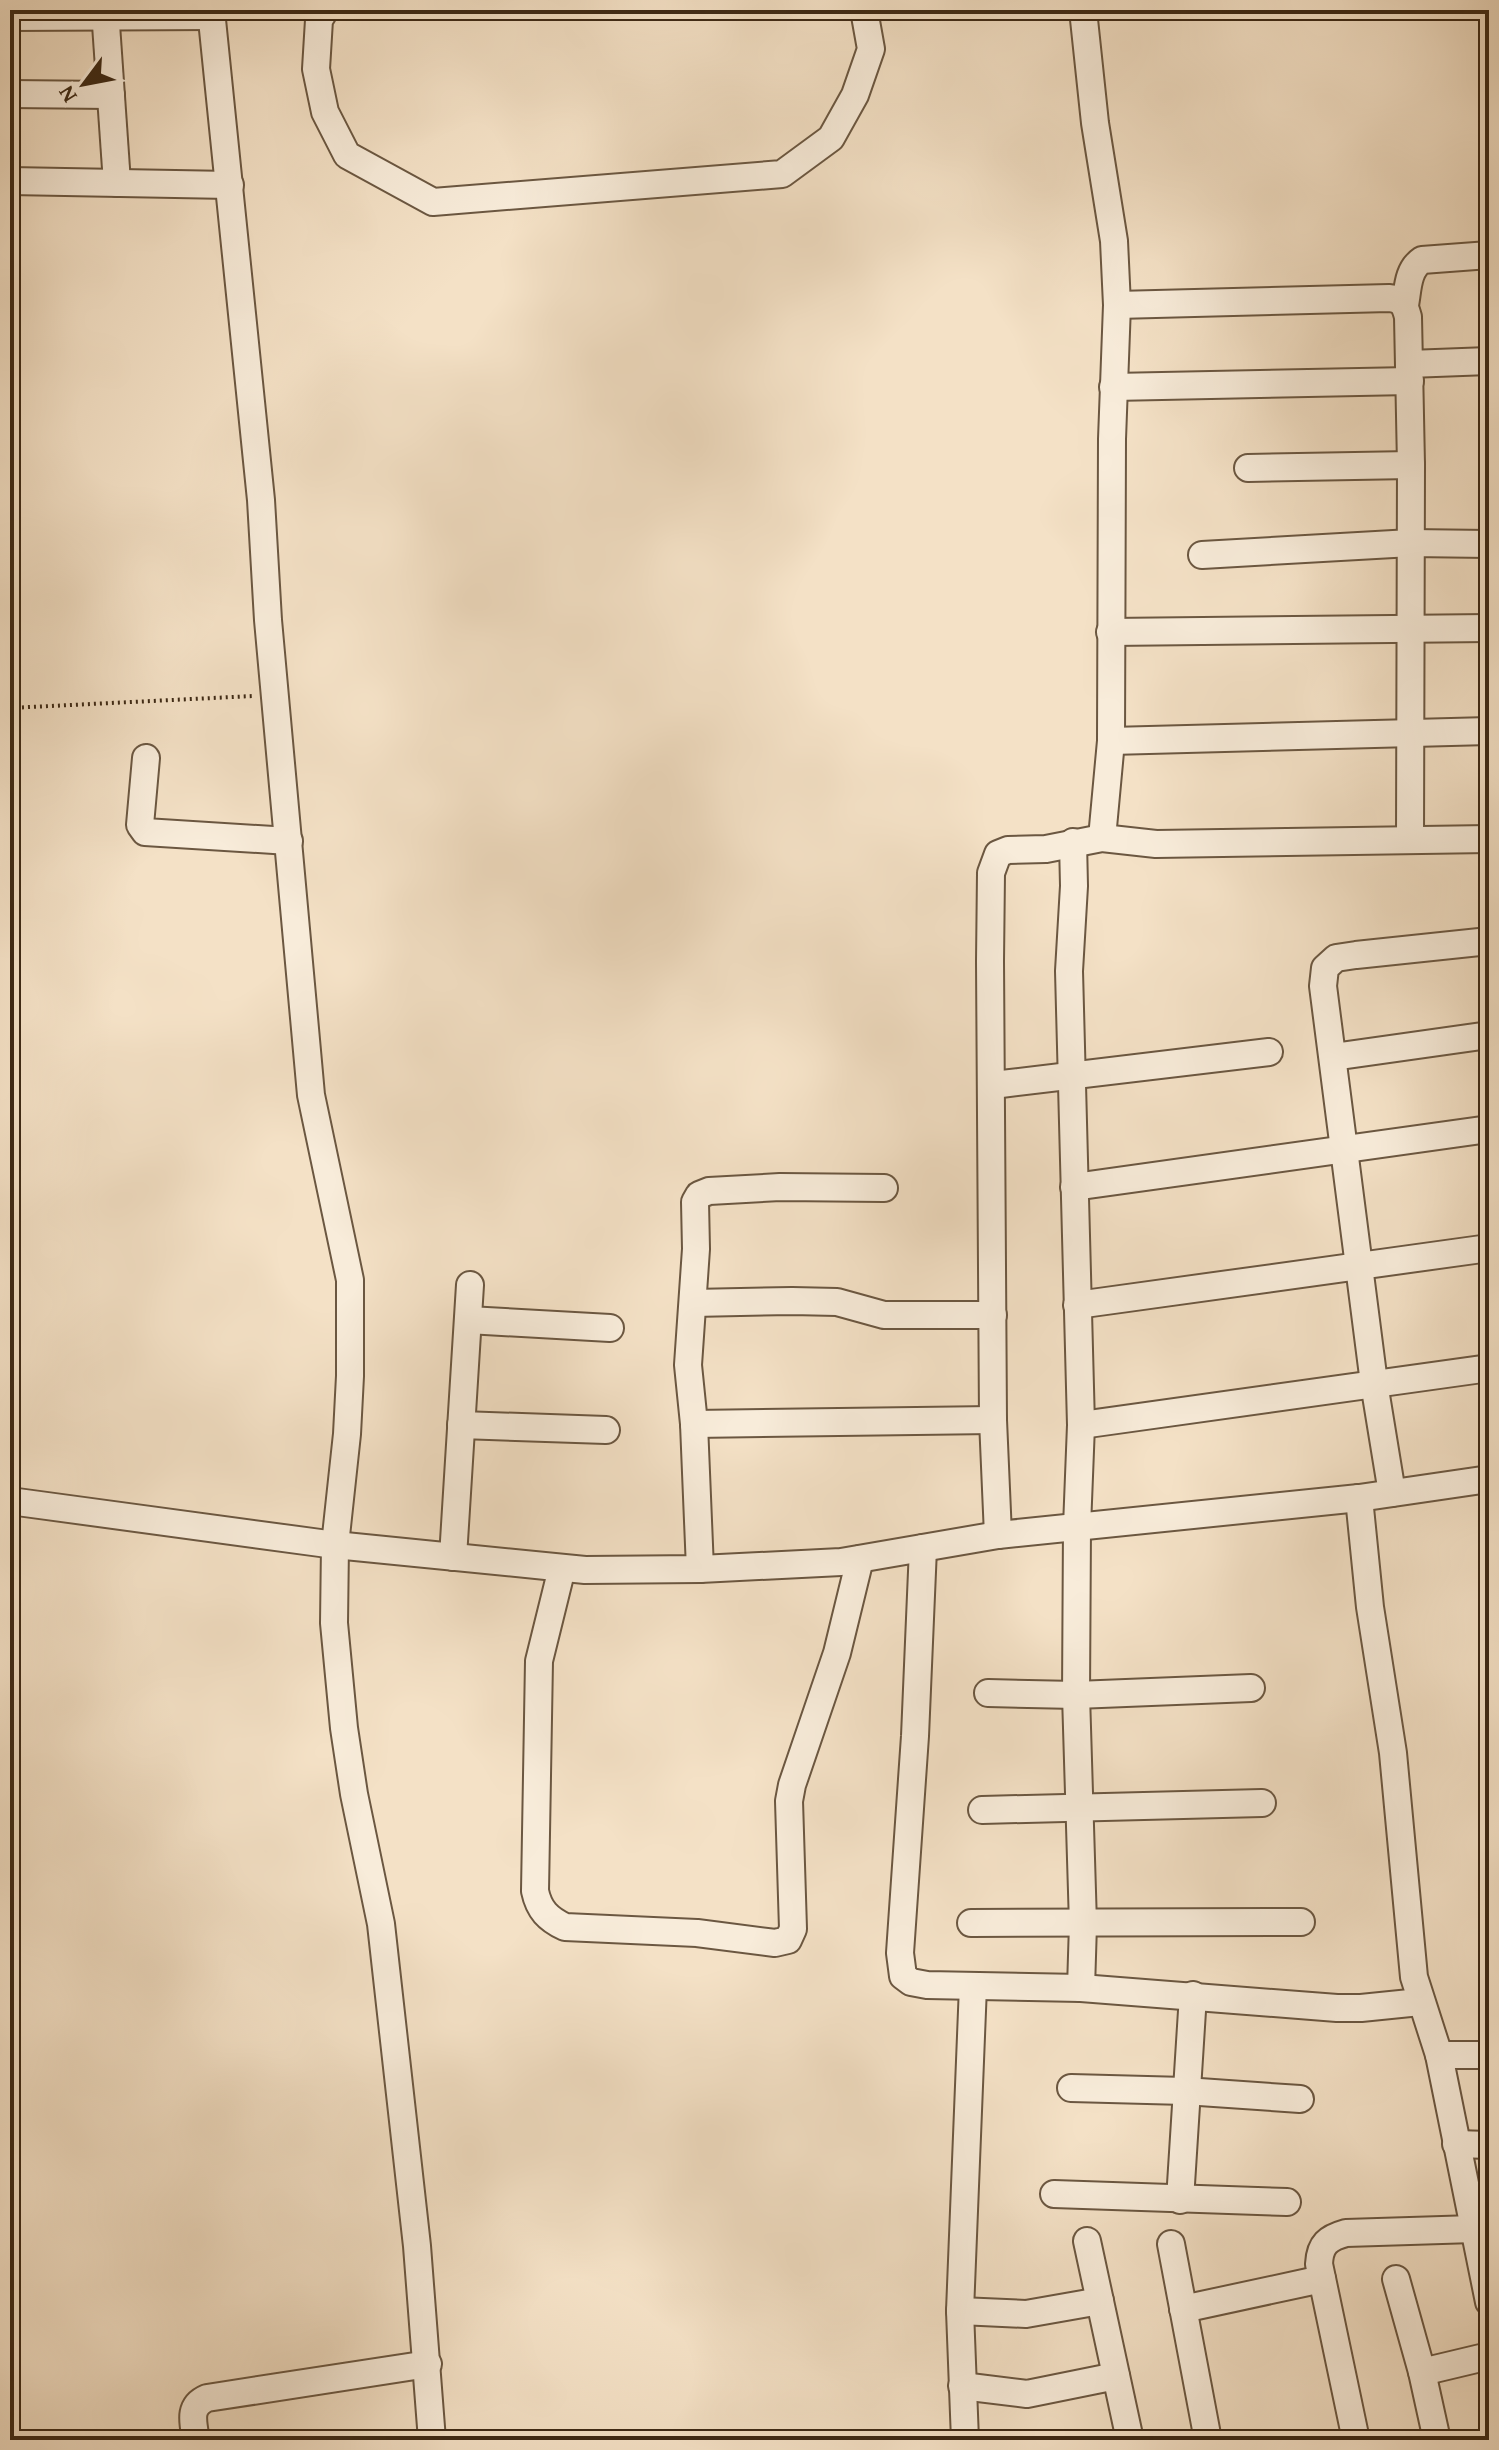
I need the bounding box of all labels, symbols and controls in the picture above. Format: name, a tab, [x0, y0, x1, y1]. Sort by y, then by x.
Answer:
north arrow	[44, 44, 124, 124]
text: N	[49, 80, 85, 109]

